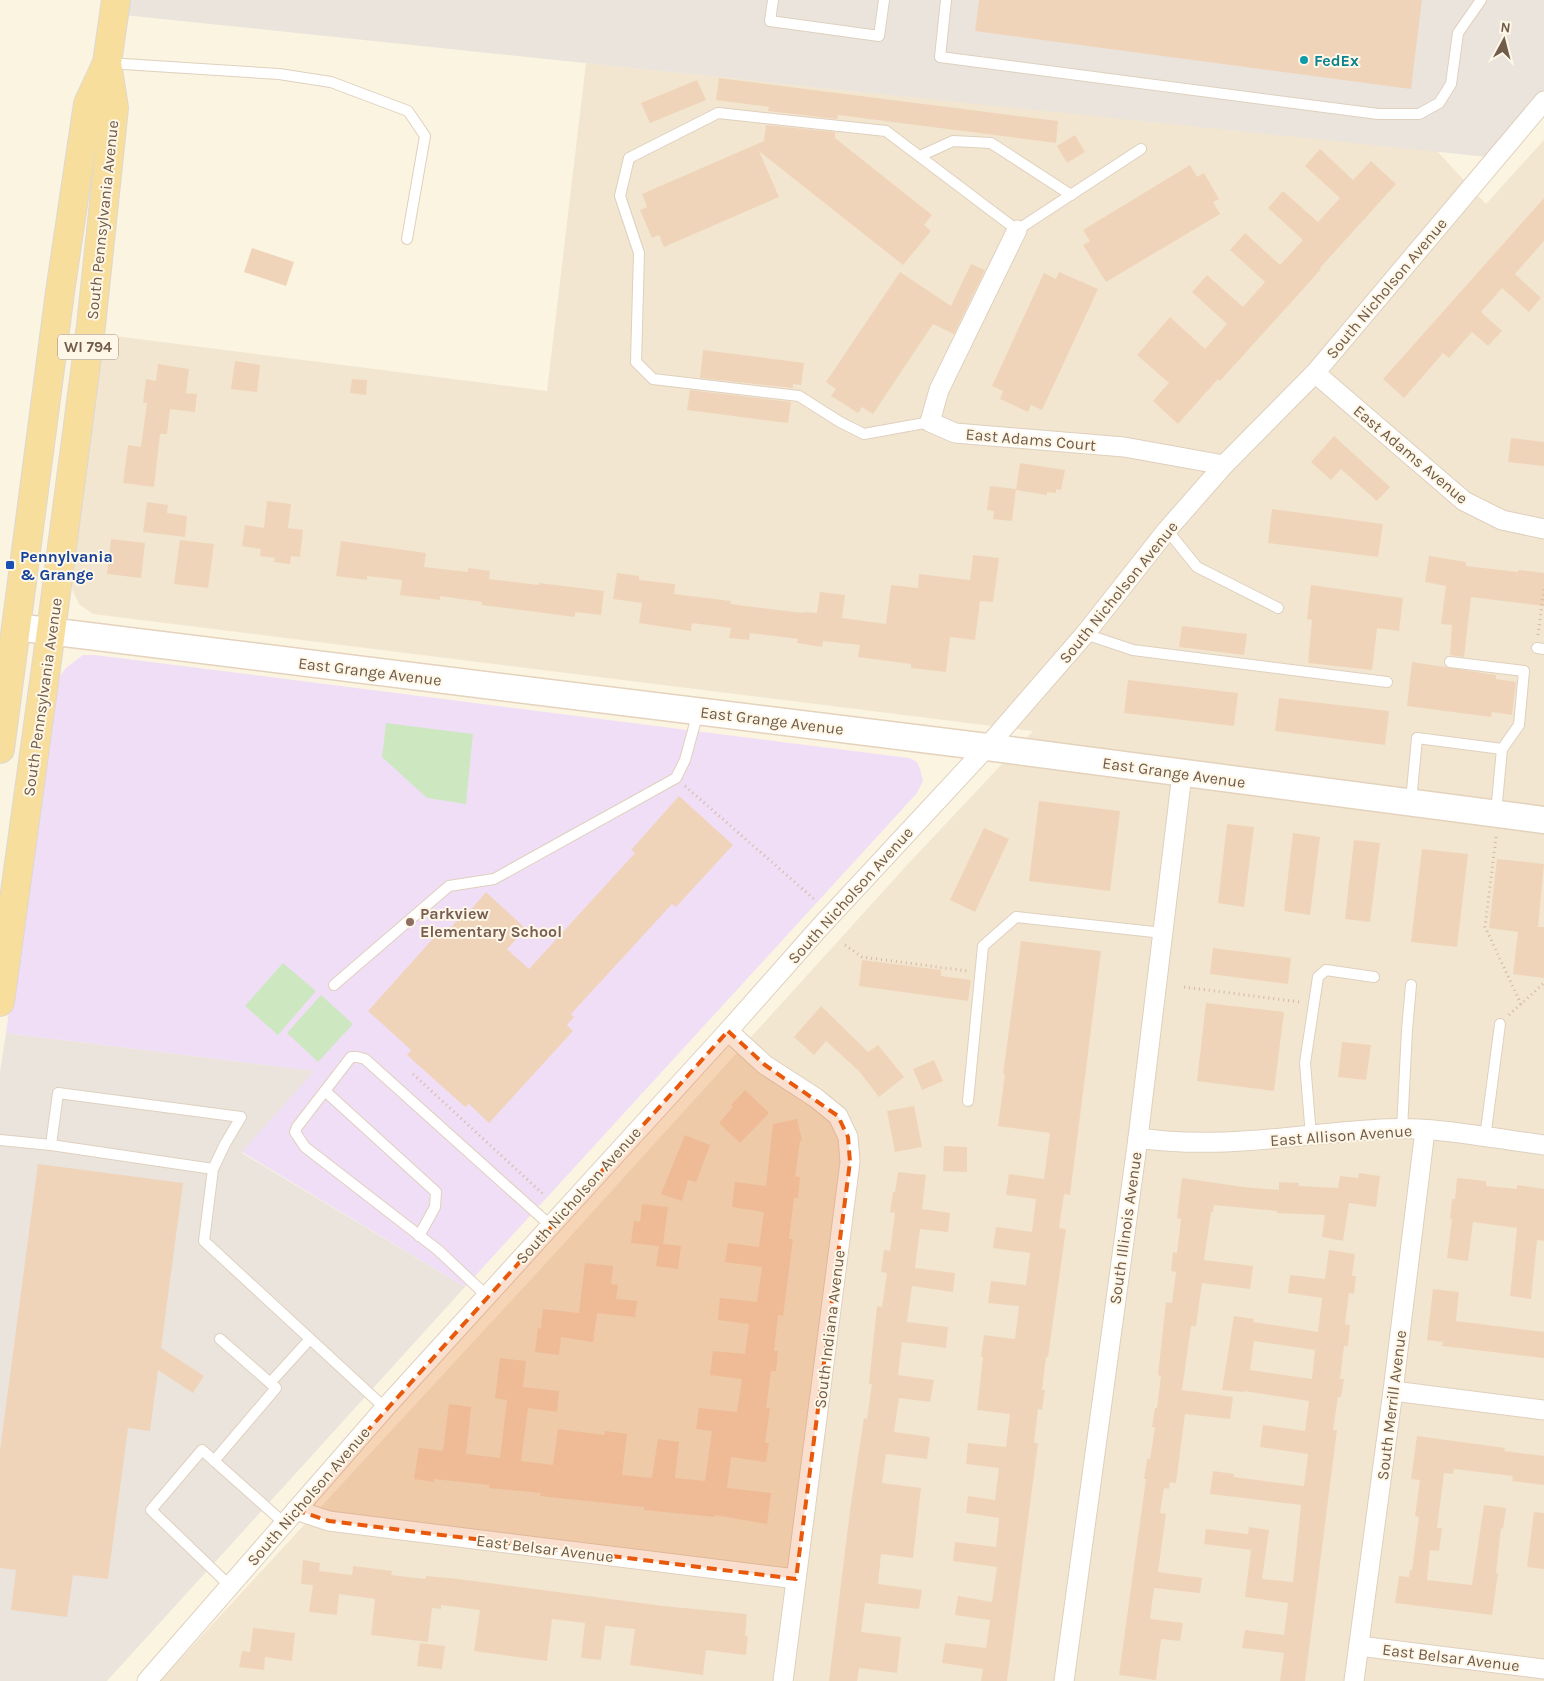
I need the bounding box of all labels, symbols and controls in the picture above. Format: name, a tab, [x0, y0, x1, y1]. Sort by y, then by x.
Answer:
north arrow	[1479, 15, 1529, 65]
text: N	[1500, 19, 1512, 37]
place label: FedEx	[1314, 51, 1359, 70]
marker: FedEx	[1298, 54, 1310, 66]
street label: South Pennsylvania Avenue	[83, 119, 122, 321]
street label: South Nicholson Avenue	[1322, 214, 1451, 362]
road number: WI 794	[58, 334, 118, 360]
street label: East Adams Avenue	[1350, 401, 1472, 508]
street label: East Adams Court	[965, 424, 1097, 455]
street label: South Nicholson Avenue	[1055, 517, 1182, 667]
place label: Pennylvania & Grange	[20, 547, 113, 584]
marker: Pennylvania & Grange	[4, 559, 16, 571]
street label: South Pennsylvania Avenue	[19, 596, 66, 798]
street label: East Grange Avenue	[297, 653, 443, 690]
street label: East Grange Avenue	[699, 702, 845, 739]
street label: East Grange Avenue	[1101, 753, 1247, 792]
street label: South Nicholson Avenue	[784, 823, 917, 968]
place label: Parkview Elementary School	[420, 904, 562, 941]
marker: Parkview Elementary School	[404, 916, 416, 928]
street label: East Allison Avenue	[1269, 1121, 1413, 1150]
street label: South Nicholson Avenue	[512, 1123, 645, 1268]
street label: South Illinois Avenue	[1105, 1151, 1146, 1306]
street label: South Indiana Avenue	[810, 1249, 849, 1409]
street label: South Merrill Avenue	[1373, 1329, 1410, 1481]
street label: South Nicholson Avenue	[243, 1423, 374, 1570]
street label: East Belsar Avenue	[475, 1531, 615, 1566]
street label: East Belsar Avenue	[1381, 1640, 1521, 1675]

